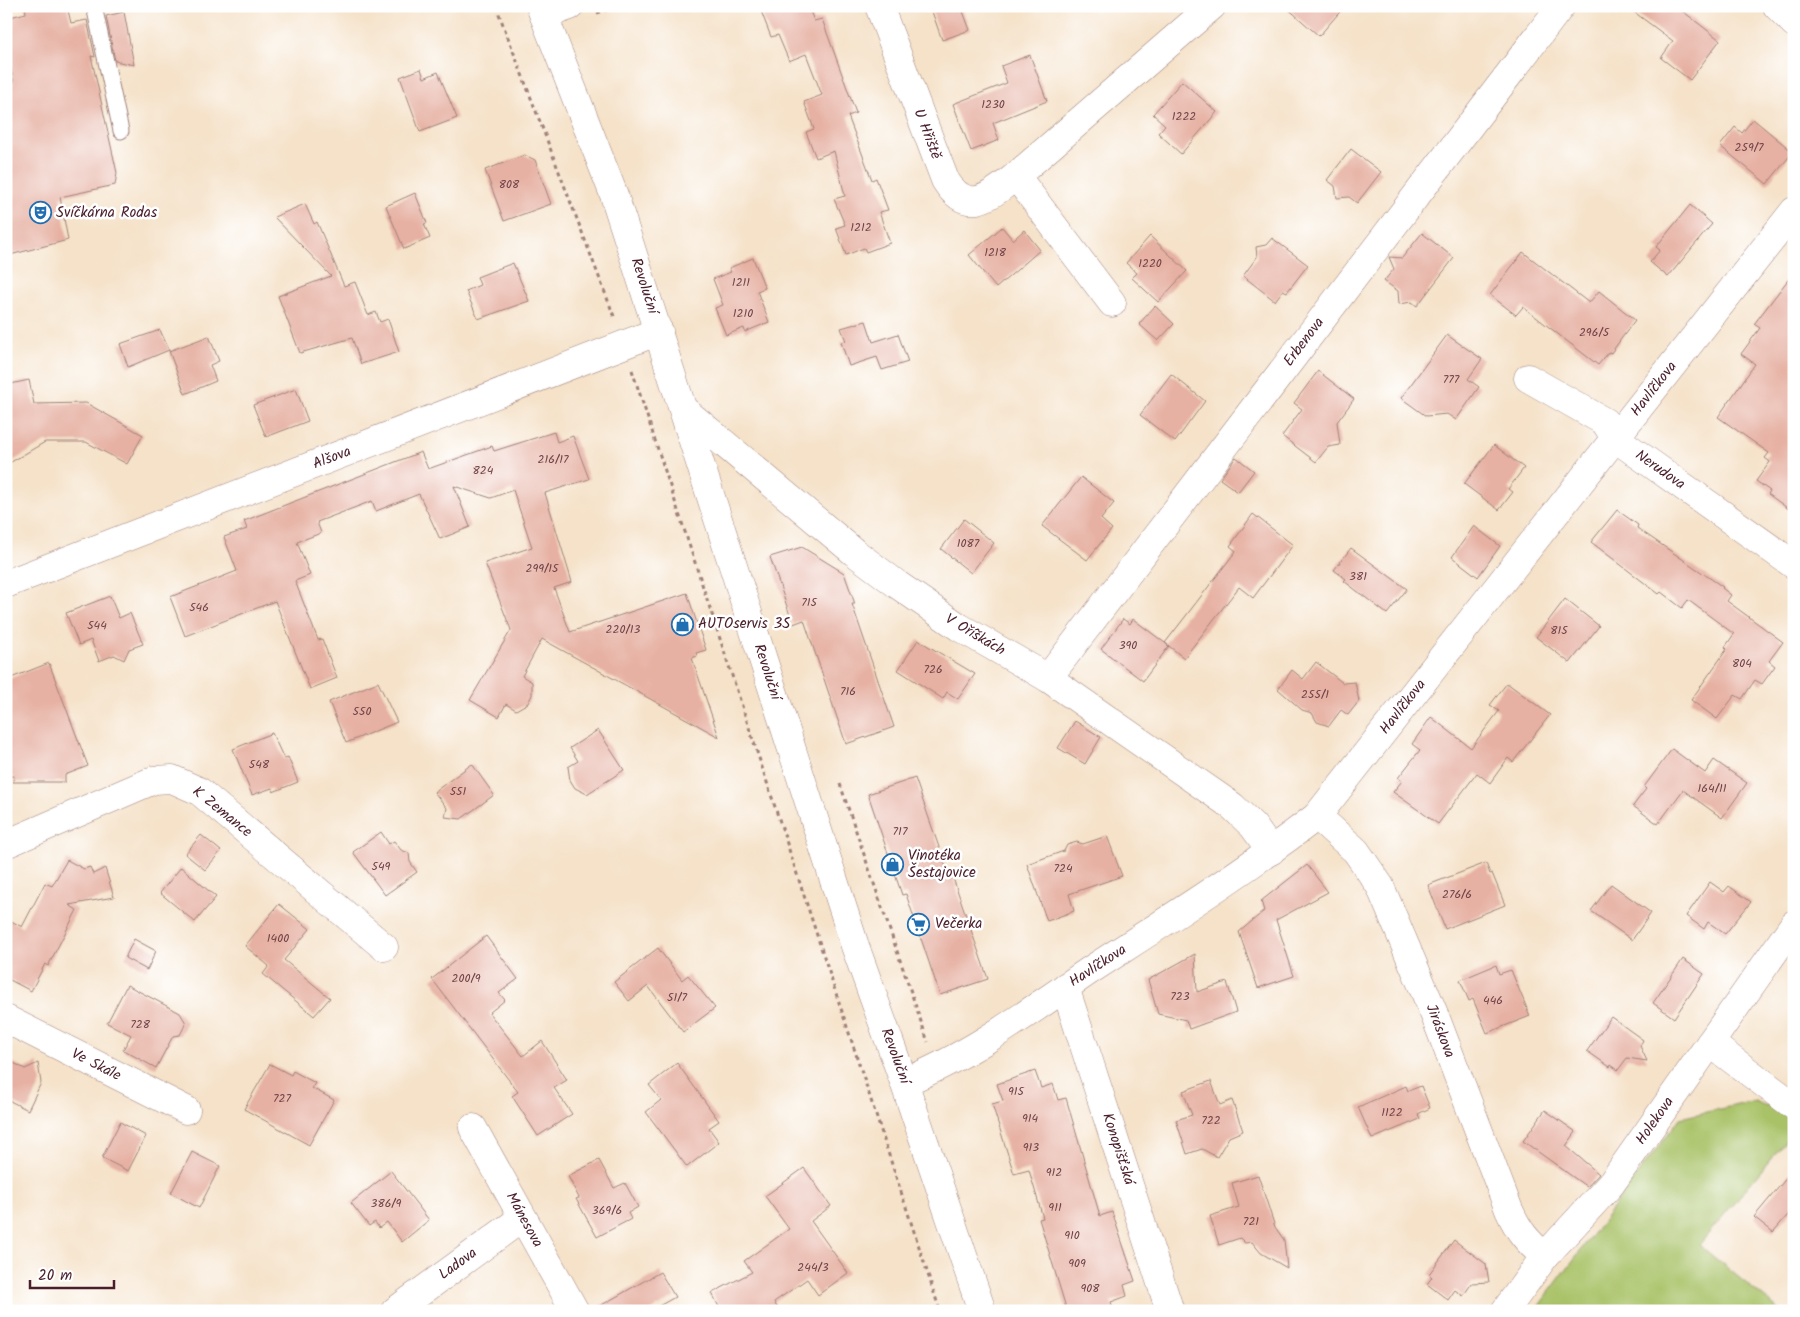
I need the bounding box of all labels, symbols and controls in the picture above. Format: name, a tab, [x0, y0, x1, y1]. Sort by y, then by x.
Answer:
house number: 1230	[981, 95, 1005, 114]
street label: U Hřiště	[906, 105, 948, 163]
house number: 1222	[1172, 107, 1196, 126]
house number: 259/7	[1734, 138, 1764, 157]
house number: 808	[499, 175, 520, 194]
theatre icon: Svíčkárna Rodas	[28, 201, 52, 225]
place label: Svíčkárna Rodas	[56, 201, 158, 225]
house number: 1212	[850, 218, 872, 237]
house number: 1218	[984, 243, 1007, 262]
house number: 1220	[1138, 254, 1162, 273]
street label: Revoluční	[624, 255, 665, 320]
house number: 1211	[732, 273, 750, 292]
house number: 1210	[733, 304, 753, 323]
street label: Erbenova	[1277, 312, 1331, 372]
house number: 296/5	[1579, 323, 1611, 342]
street label: Havlíčkova	[1625, 356, 1683, 422]
house number: 777	[1443, 370, 1460, 389]
street label: Alšova	[309, 440, 355, 476]
street label: Nerudova	[1630, 444, 1690, 496]
house number: 216/17	[538, 450, 569, 469]
house number: 824	[473, 461, 494, 480]
house number: 1087	[957, 534, 980, 553]
house number: 299/15	[525, 559, 560, 578]
house number: 381	[1349, 567, 1367, 586]
house number: 715	[801, 593, 818, 612]
house number: 546	[189, 598, 209, 617]
street label: V Oříškách	[940, 608, 1010, 662]
shop icon: AUTOservis 3S	[670, 612, 694, 636]
place label: AUTOservis 3S	[698, 612, 790, 636]
house number: 544	[87, 616, 107, 635]
house number: 220/13	[606, 620, 641, 639]
house number: 815	[1550, 621, 1569, 640]
house number: 390	[1119, 636, 1137, 655]
street label: Revoluční	[747, 641, 788, 706]
house number: 804	[1732, 654, 1752, 673]
house number: 726	[923, 660, 943, 679]
street label: Havlíčkova	[1374, 674, 1432, 740]
house number: 716	[840, 682, 856, 701]
house number: 255/1	[1301, 685, 1329, 704]
house number: 550	[353, 702, 371, 721]
house number: 548	[249, 755, 270, 774]
house number: 164/11	[1698, 779, 1727, 798]
street label: K Zemance	[187, 780, 257, 844]
house number: 551	[450, 782, 467, 801]
house number: 717	[893, 822, 908, 841]
place label: Vinotéka Šestajovice	[908, 844, 976, 885]
shop icon: Vinotéka Šestajovice	[880, 853, 904, 877]
house number: 549	[372, 857, 391, 876]
house number: 724	[1053, 859, 1073, 878]
house number: 276/6	[1442, 885, 1472, 904]
supermarket icon: Večerka	[907, 912, 931, 936]
place label: Večerka	[935, 912, 982, 936]
house number: 1400	[267, 929, 289, 948]
street label: Havlíčkova	[1064, 938, 1132, 994]
house number: 200/9	[451, 969, 481, 988]
house number: 723	[1170, 987, 1190, 1006]
house number: 51/7	[667, 988, 687, 1007]
house number: 446	[1483, 991, 1503, 1010]
street label: Jiráskova	[1419, 1000, 1461, 1062]
house number: 728	[130, 1015, 151, 1034]
street label: Revoluční	[874, 1025, 917, 1090]
street label: Ve Skále	[67, 1042, 125, 1088]
house number: 915	[1008, 1082, 1026, 1101]
house number: 727	[273, 1089, 291, 1108]
street label: Holekova	[1630, 1092, 1680, 1150]
house number: 1122	[1381, 1103, 1403, 1122]
house number: 914	[1022, 1109, 1038, 1128]
street label: Konopišťská	[1095, 1110, 1142, 1190]
house number: 722	[1201, 1111, 1221, 1130]
house number: 913	[1023, 1138, 1039, 1157]
house number: 912	[1046, 1163, 1062, 1182]
street label: Mánesova	[499, 1188, 549, 1252]
house number: 386/9	[371, 1194, 402, 1213]
house number: 911	[1048, 1198, 1062, 1217]
house number: 369/6	[592, 1201, 622, 1220]
house number: 721	[1243, 1212, 1259, 1231]
house number: 910	[1064, 1226, 1080, 1245]
street label: Ladova	[434, 1242, 482, 1286]
house number: 909	[1068, 1254, 1086, 1273]
scale bar	[30, 1257, 114, 1289]
house number: 244/3	[797, 1258, 829, 1277]
text: 20 m	[38, 1264, 72, 1288]
house number: 908	[1080, 1279, 1100, 1298]

